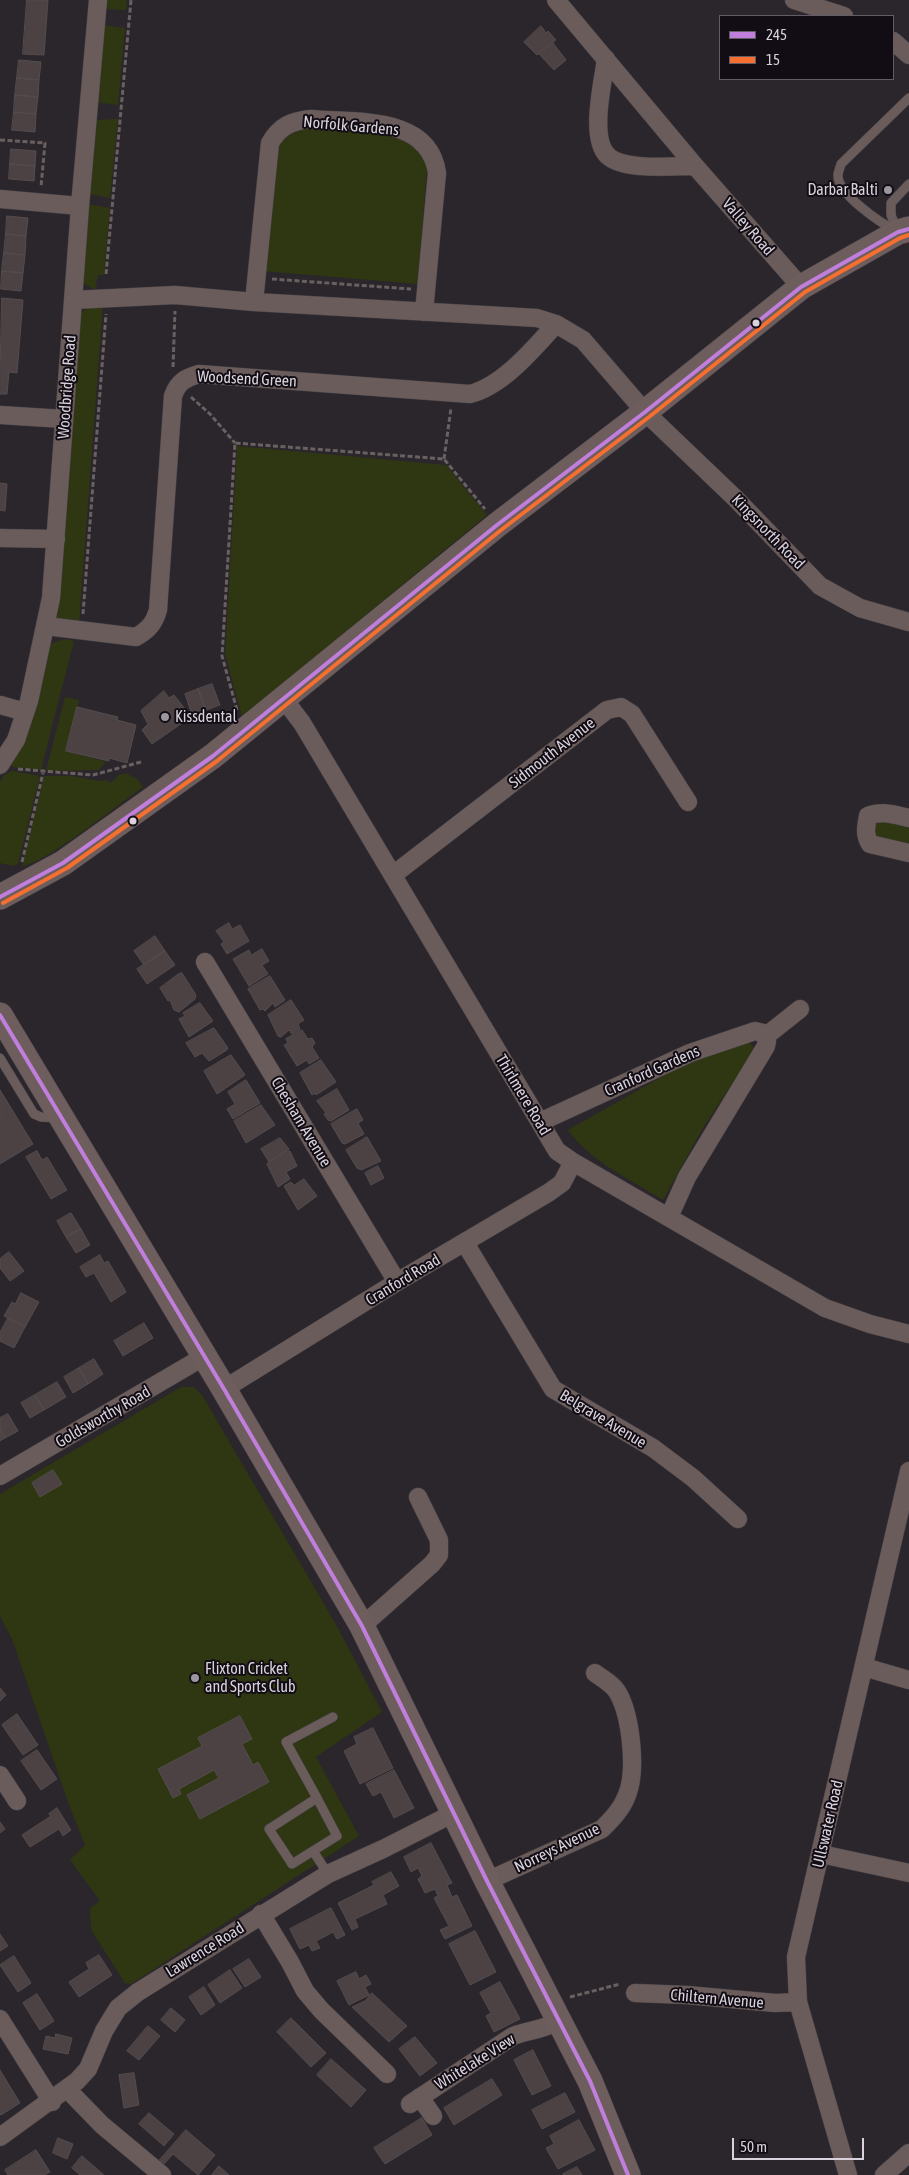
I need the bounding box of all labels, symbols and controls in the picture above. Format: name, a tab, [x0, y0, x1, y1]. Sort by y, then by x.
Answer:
legend	[719, 15, 894, 80]
text: 245	[766, 26, 787, 43]
text: 15	[766, 51, 780, 68]
street label: Norfolk Gardens	[302, 112, 400, 140]
place label: Darbar Balti	[807, 180, 878, 200]
marker: Darbar Balti	[882, 184, 894, 196]
street label: Valley Road	[718, 194, 778, 260]
unlabelled marker	[751, 318, 761, 328]
street label: Woodbridge Road	[54, 335, 80, 439]
street label: Woodsend Green	[197, 367, 297, 391]
street label: Kingsnorth Road	[727, 491, 809, 573]
place label: Kissdental	[175, 707, 237, 727]
marker: Kissdental	[159, 711, 171, 723]
street label: Sidmouth Avenue	[505, 714, 599, 792]
unlabelled marker	[128, 816, 138, 826]
street label: Cranford Gardens	[601, 1041, 703, 1101]
street label: Thirlmere Road	[491, 1051, 555, 1139]
street label: Chesham Avenue	[267, 1074, 335, 1170]
street label: Cranford Road	[362, 1250, 444, 1310]
street label: Goldsworthy Road	[52, 1382, 154, 1452]
street label: Belgrave Avenue	[556, 1386, 650, 1452]
place label: Flixton Cricket and Sports Club	[205, 1659, 296, 1697]
marker: Flixton Cricket and Sports Club	[189, 1672, 201, 1684]
street label: Ullswater Road	[809, 1778, 847, 1870]
street label: Norreys Avenue	[511, 1819, 603, 1877]
street label: Lawrence Road	[162, 1918, 248, 1982]
street label: Chiltern Avenue	[670, 1985, 764, 2013]
street label: Whitelake View	[431, 2030, 519, 2094]
scale bar	[734, 2128, 866, 2160]
text: 50 m	[740, 2138, 767, 2155]

